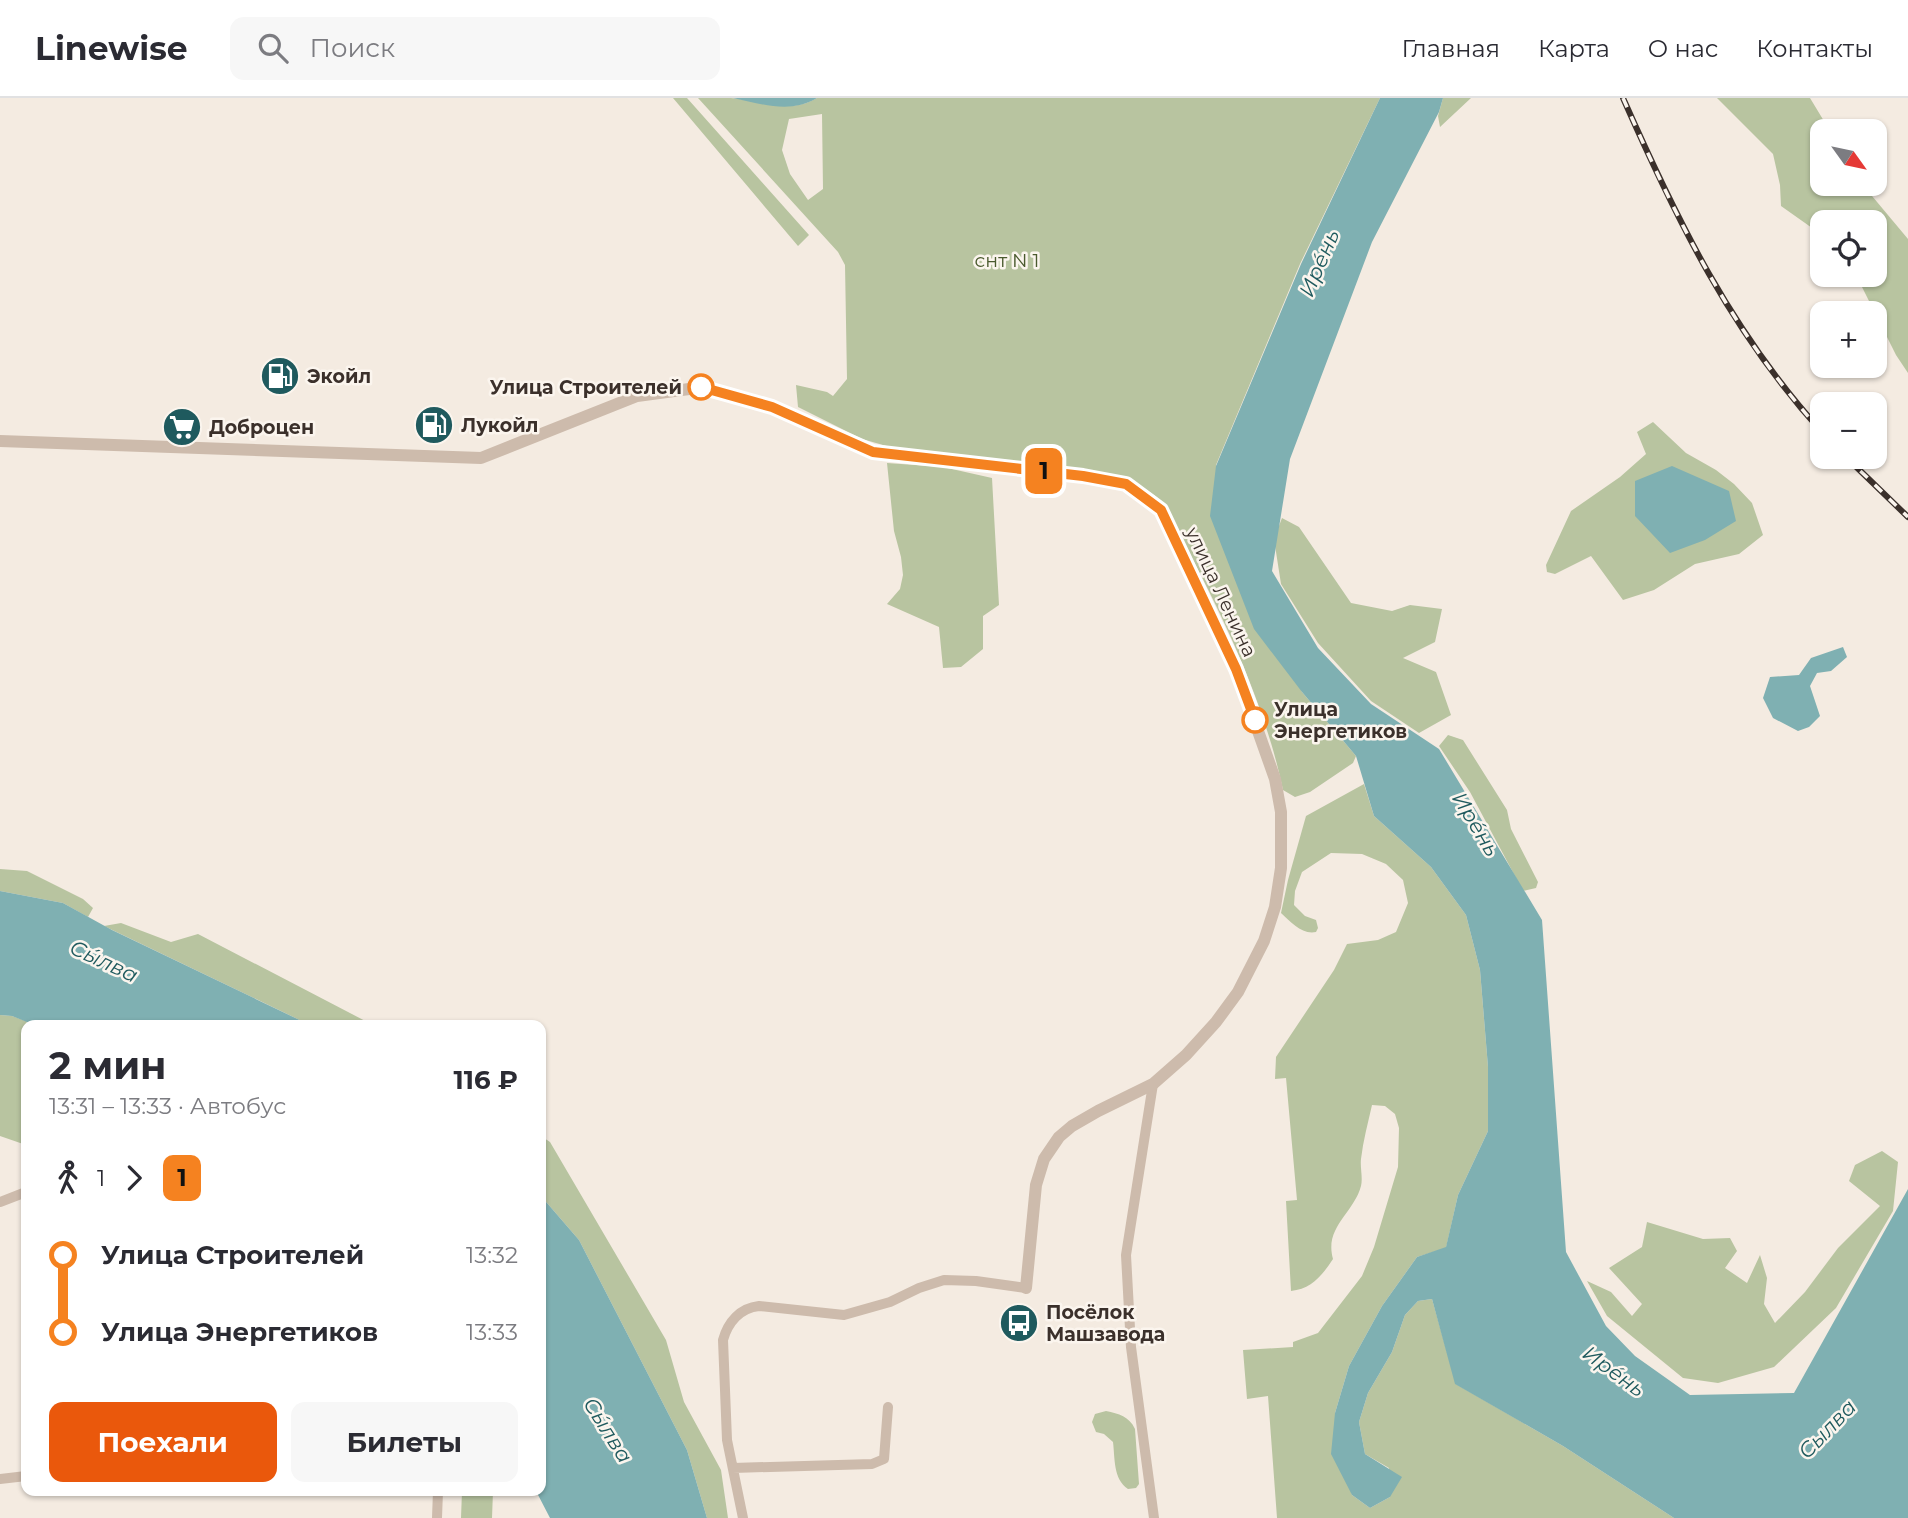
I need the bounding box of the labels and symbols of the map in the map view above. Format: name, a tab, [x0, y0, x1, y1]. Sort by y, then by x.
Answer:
north arrow	[1810, 119, 1886, 196]
water label: Ире́нь	[1294, 226, 1344, 300]
park label: снт N 1	[975, 249, 1039, 272]
fuel station icon: Экойл	[259, 355, 301, 397]
place label: Экойл	[307, 365, 371, 388]
marker: Улица Строителей	[688, 374, 714, 400]
place label: Улица Строителей	[490, 376, 682, 399]
fuel station icon: Лукойл	[413, 404, 455, 446]
supermarket icon: Доброцен	[161, 406, 203, 448]
place label: Лукойл	[461, 414, 538, 437]
place label: Доброцен	[209, 416, 314, 439]
line badge: 1	[1021, 448, 1067, 494]
street label: улица Ленина	[1180, 522, 1261, 661]
place label: Улица Энергетиков	[1274, 698, 1407, 743]
marker: Улица Энергетиков	[1242, 707, 1268, 733]
water label: Ире́нь	[1447, 787, 1505, 861]
water label: Сы́лва	[66, 934, 142, 988]
place label: Посёлок Машзавода	[1046, 1301, 1165, 1346]
bus stop icon: Посёлок Машзавода	[998, 1302, 1040, 1344]
water label: Ире́нь	[1578, 1340, 1650, 1402]
water label: Сы́лва	[578, 1393, 638, 1467]
water label: Сылва	[1793, 1394, 1861, 1464]

